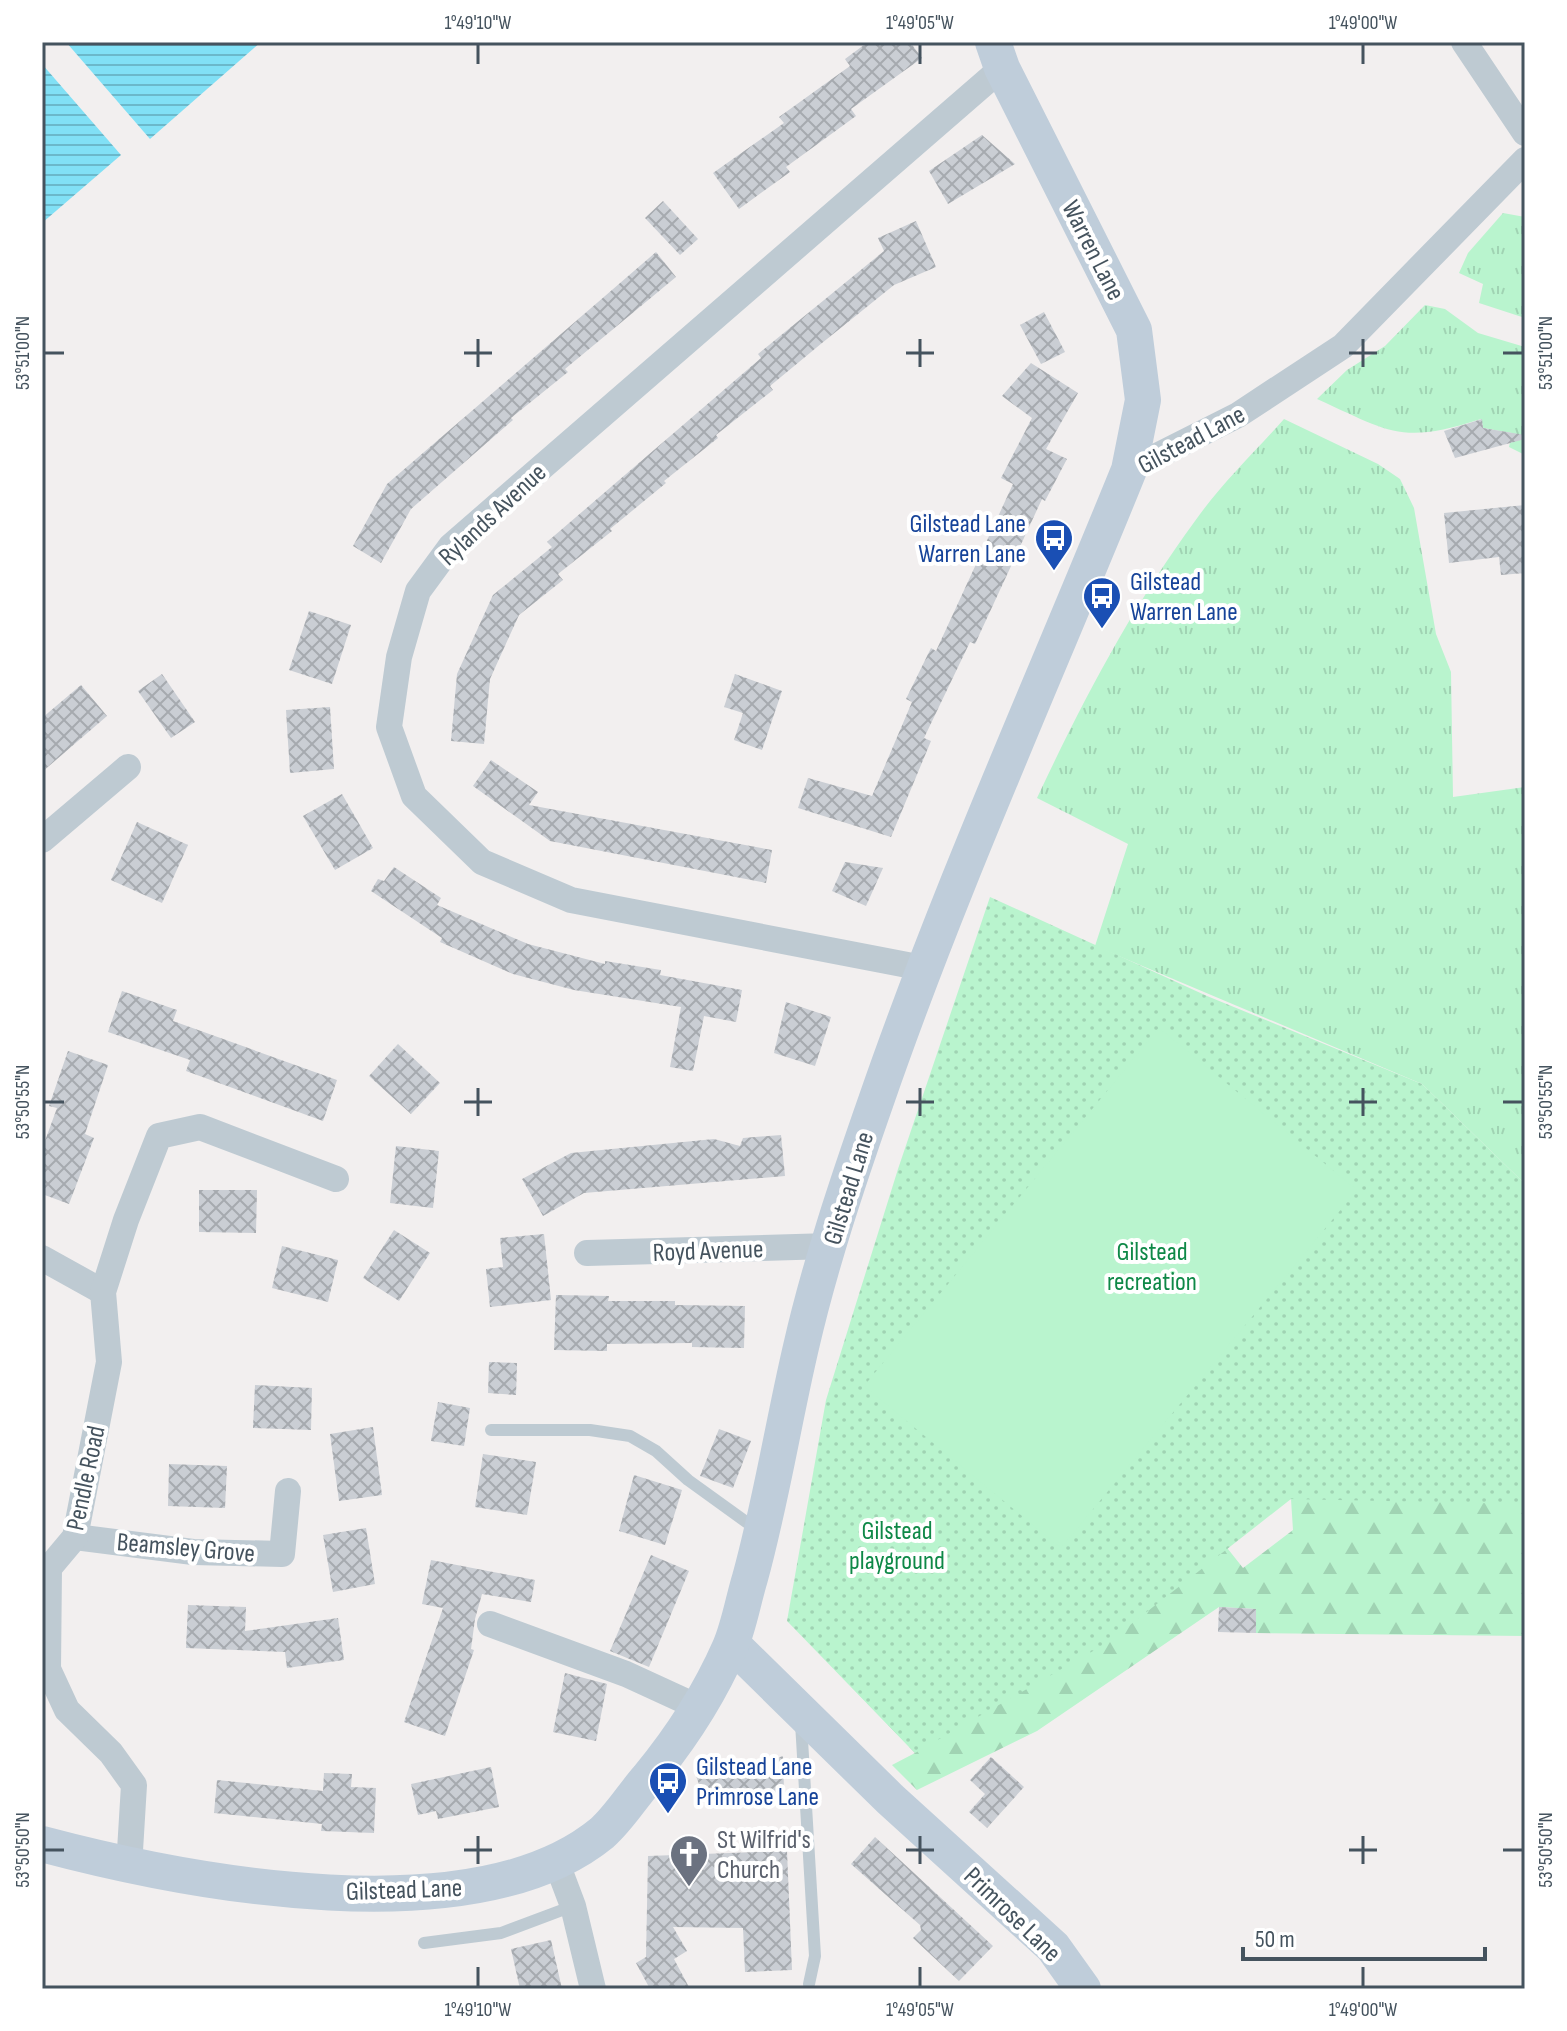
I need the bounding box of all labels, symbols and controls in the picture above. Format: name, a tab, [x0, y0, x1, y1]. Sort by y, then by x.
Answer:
text: 1°49'10"W	[445, 11, 511, 35]
text: 1°49'05"W	[886, 11, 954, 35]
text: 1°49'00"W	[1329, 11, 1397, 35]
street label: Warren Lane	[1054, 196, 1131, 306]
text: 53°51'00"N	[11, 316, 35, 390]
text: 53°51'00"N	[1534, 316, 1558, 390]
street label: Gilstead Lane	[1133, 399, 1250, 481]
street label: Rylands Avenue	[433, 458, 553, 573]
place label: Gilstead Lane Warren Lane	[910, 509, 1026, 570]
bus stop icon: Gilstead Lane Warren Lane	[1033, 517, 1075, 572]
place label: Gilstead Warren Lane	[1130, 567, 1238, 628]
bus stop icon: Gilstead Warren Lane	[1081, 575, 1123, 630]
text: 53°50'55"N	[11, 1065, 35, 1139]
text: 53°50'55"N	[1534, 1065, 1558, 1139]
street label: Gilstead Lane	[818, 1128, 881, 1249]
street label: Royd Avenue	[652, 1234, 764, 1269]
park label: Gilstead recreation	[1107, 1237, 1197, 1298]
street label: Pendle Road	[60, 1423, 113, 1533]
park label: Gilstead playground	[849, 1516, 945, 1577]
street label: Beamsley Grove	[116, 1527, 256, 1570]
place label: Gilstead Lane Primrose Lane	[696, 1752, 819, 1813]
bus stop icon: Gilstead Lane Primrose Lane	[647, 1760, 689, 1815]
text: 53°50'50"N	[11, 1812, 35, 1888]
text: 53°50'50"N	[1534, 1812, 1558, 1888]
place label: St Wilfrid's Church	[717, 1825, 811, 1886]
church icon: St Wilfrid's Church	[668, 1833, 710, 1888]
street label: Primrose Lane	[957, 1861, 1067, 1969]
street label: Gilstead Lane	[345, 1873, 463, 1908]
scale bar	[1243, 1911, 1485, 1961]
text: 50 m	[1255, 1925, 1295, 1954]
text: 1°49'10"W	[445, 1998, 511, 2022]
text: 1°49'05"W	[886, 1998, 954, 2022]
text: 1°49'00"W	[1329, 1998, 1397, 2022]

